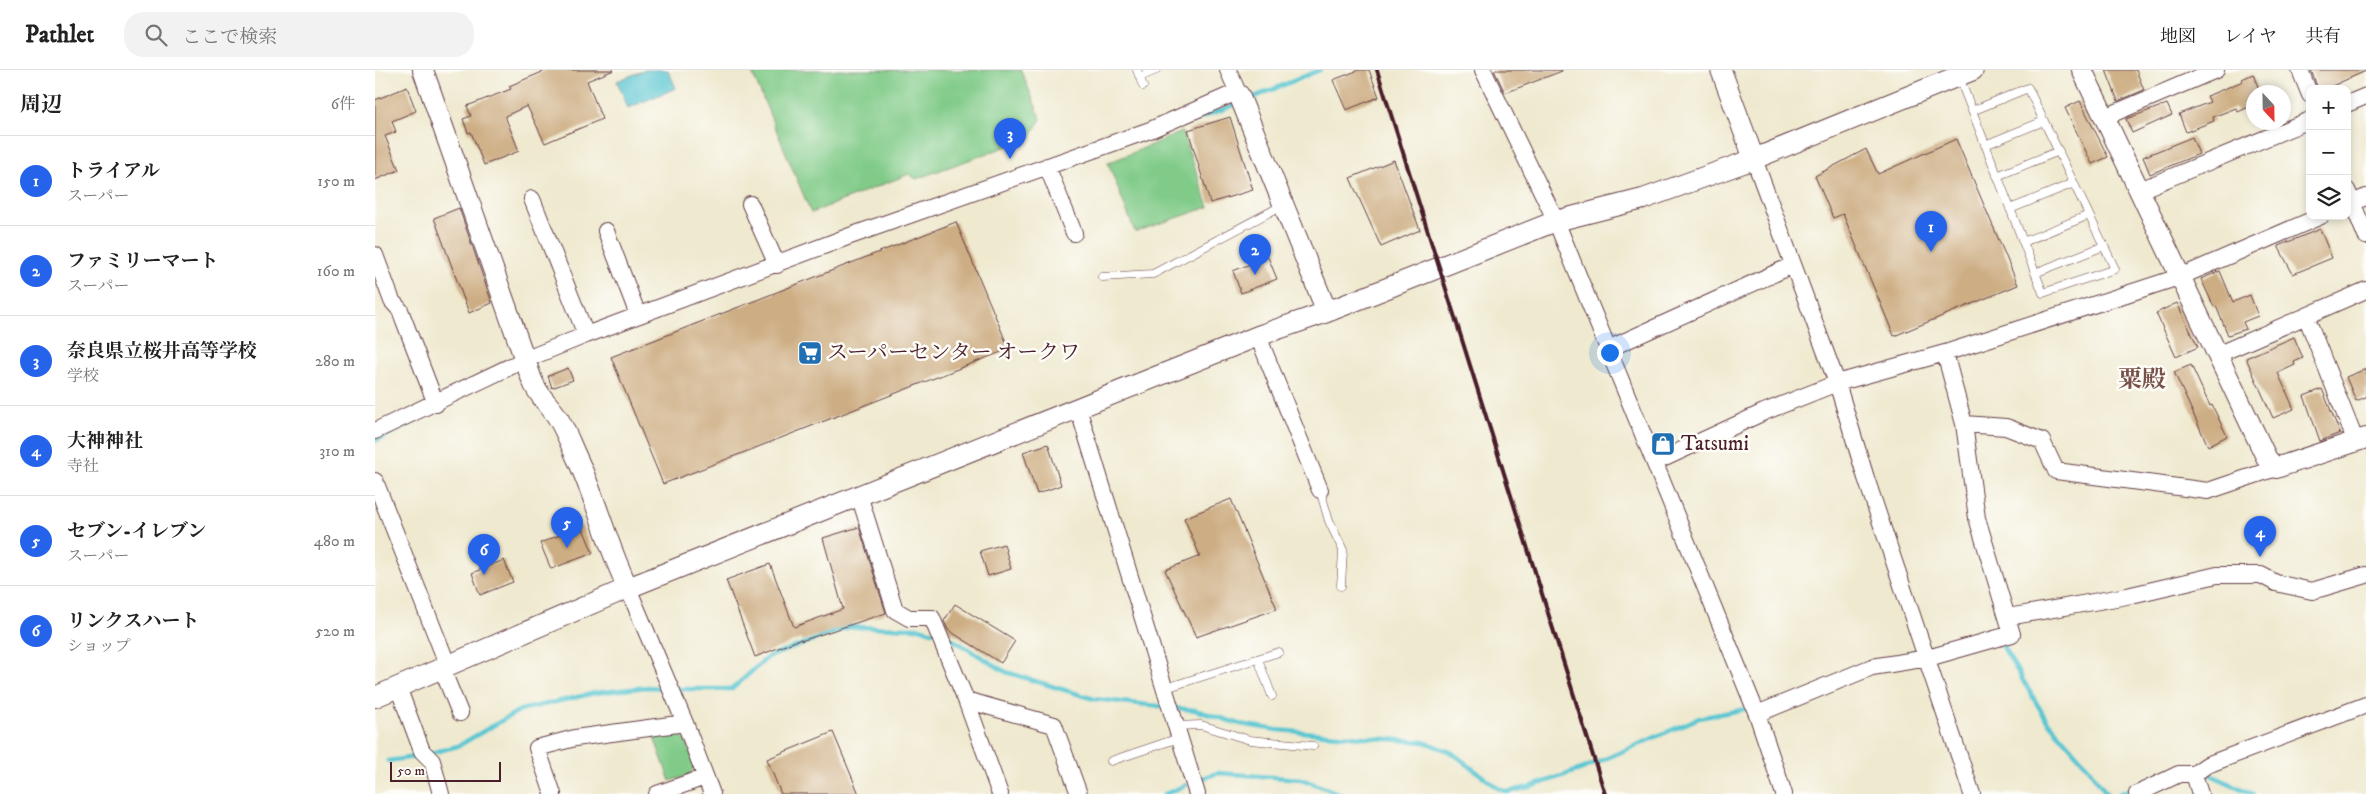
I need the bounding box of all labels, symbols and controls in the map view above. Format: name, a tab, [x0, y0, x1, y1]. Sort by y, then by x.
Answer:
search box	[124, 12, 474, 57]
text: Pathlet	[25, 20, 94, 50]
icon: search	[142, 21, 170, 49]
text: ここで検索	[182, 26, 277, 49]
text: 地図	[2160, 26, 2196, 48]
text: レイヤ	[2224, 26, 2277, 48]
text: 共有	[2305, 26, 2341, 48]
north arrow	[2246, 85, 2291, 130]
map controls	[2306, 85, 2351, 220]
button: +	[2306, 85, 2351, 130]
text: 周辺	[20, 92, 62, 118]
text: 6件	[331, 94, 355, 114]
pin: 3	[994, 118, 1026, 159]
button: −	[2306, 130, 2351, 175]
text: トライアル	[67, 160, 160, 183]
text: 1	[33, 171, 39, 191]
text: 150 m	[317, 171, 355, 191]
button: layers	[2306, 175, 2351, 220]
text: スーパー	[67, 186, 129, 206]
pin: 1	[1915, 211, 1947, 252]
pin: 2	[1239, 234, 1271, 275]
text: ファミリーマート	[67, 250, 219, 273]
text: 2	[32, 261, 40, 281]
text: 160 m	[317, 261, 355, 281]
text: スーパー	[67, 276, 129, 296]
text: 奈良県立桜井高等学校	[67, 340, 257, 363]
supermarket icon: スーパーセンター オークワ	[797, 340, 823, 366]
place label: スーパーセンター オークワ	[827, 340, 1080, 366]
your location	[1597, 340, 1623, 366]
text: 3	[33, 351, 39, 371]
text: 280 m	[315, 351, 355, 371]
district label: 粟殿	[2118, 365, 2166, 395]
text: 学校	[67, 366, 99, 386]
text: 大神神社	[67, 430, 143, 453]
shop icon: Tatsumi	[1650, 431, 1676, 457]
place label: Tatsumi	[1681, 431, 1749, 457]
text: 4	[31, 441, 41, 461]
text: 310 m	[319, 441, 355, 461]
text: 寺社	[67, 456, 99, 476]
pin: 5	[551, 507, 583, 548]
pin: 4	[2244, 516, 2276, 557]
text: セブン-イレブン	[67, 520, 206, 543]
text: 5	[32, 531, 40, 551]
text: 480 m	[314, 531, 355, 551]
pin: 6	[468, 534, 500, 575]
text: スーパー	[67, 546, 129, 566]
text: リンクスハート	[67, 610, 199, 633]
text: 6	[32, 621, 40, 641]
text: 520 m	[315, 621, 355, 641]
text: ショップ	[67, 636, 131, 656]
scale bar	[390, 759, 501, 782]
text: 50 m	[397, 762, 425, 780]

